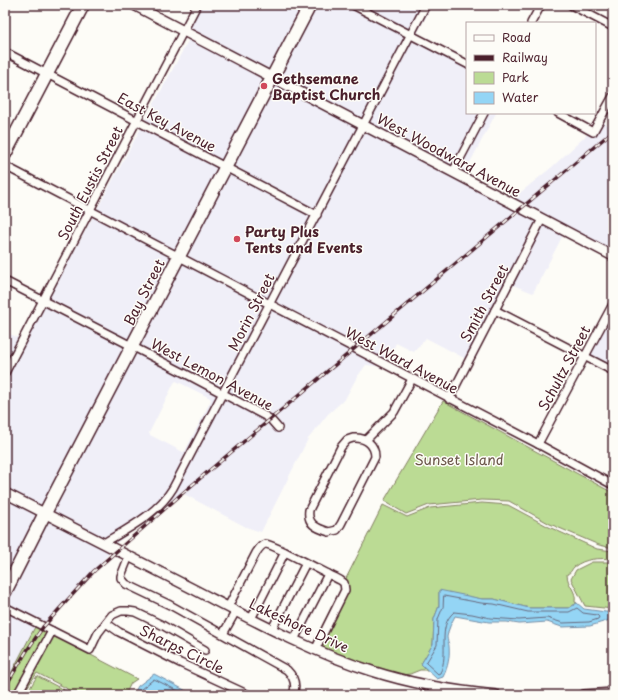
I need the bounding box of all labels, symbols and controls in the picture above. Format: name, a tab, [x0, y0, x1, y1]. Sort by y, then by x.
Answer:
legend	[466, 22, 596, 114]
text: Road	[502, 28, 531, 46]
text: Railway	[502, 48, 548, 66]
place label: Gethsemane Baptist Church	[272, 68, 380, 105]
text: Park	[502, 68, 529, 86]
marker: Gethsemane Baptist Church	[259, 81, 269, 91]
street label: East Key Avenue	[114, 87, 220, 157]
text: Water	[502, 88, 539, 106]
street label: West Woodward Avenue	[373, 108, 525, 202]
street label: South Eustis Street	[52, 122, 128, 244]
place label: Party Plus Tents and Events	[245, 221, 363, 258]
marker: Party Plus Tents and Events	[232, 234, 242, 244]
street label: Bay Street	[118, 255, 170, 329]
street label: Smith Street	[455, 260, 513, 346]
street label: Morin Street	[222, 269, 280, 355]
street label: West Ward Avenue	[342, 321, 463, 399]
street label: Schultz Street	[533, 321, 595, 414]
street label: West Lemon Avenue	[147, 333, 277, 415]
park label: Sunset Island	[414, 449, 504, 470]
street label: Lakeshore Drive	[246, 593, 352, 657]
street label: Sharps Circle	[136, 619, 228, 679]

